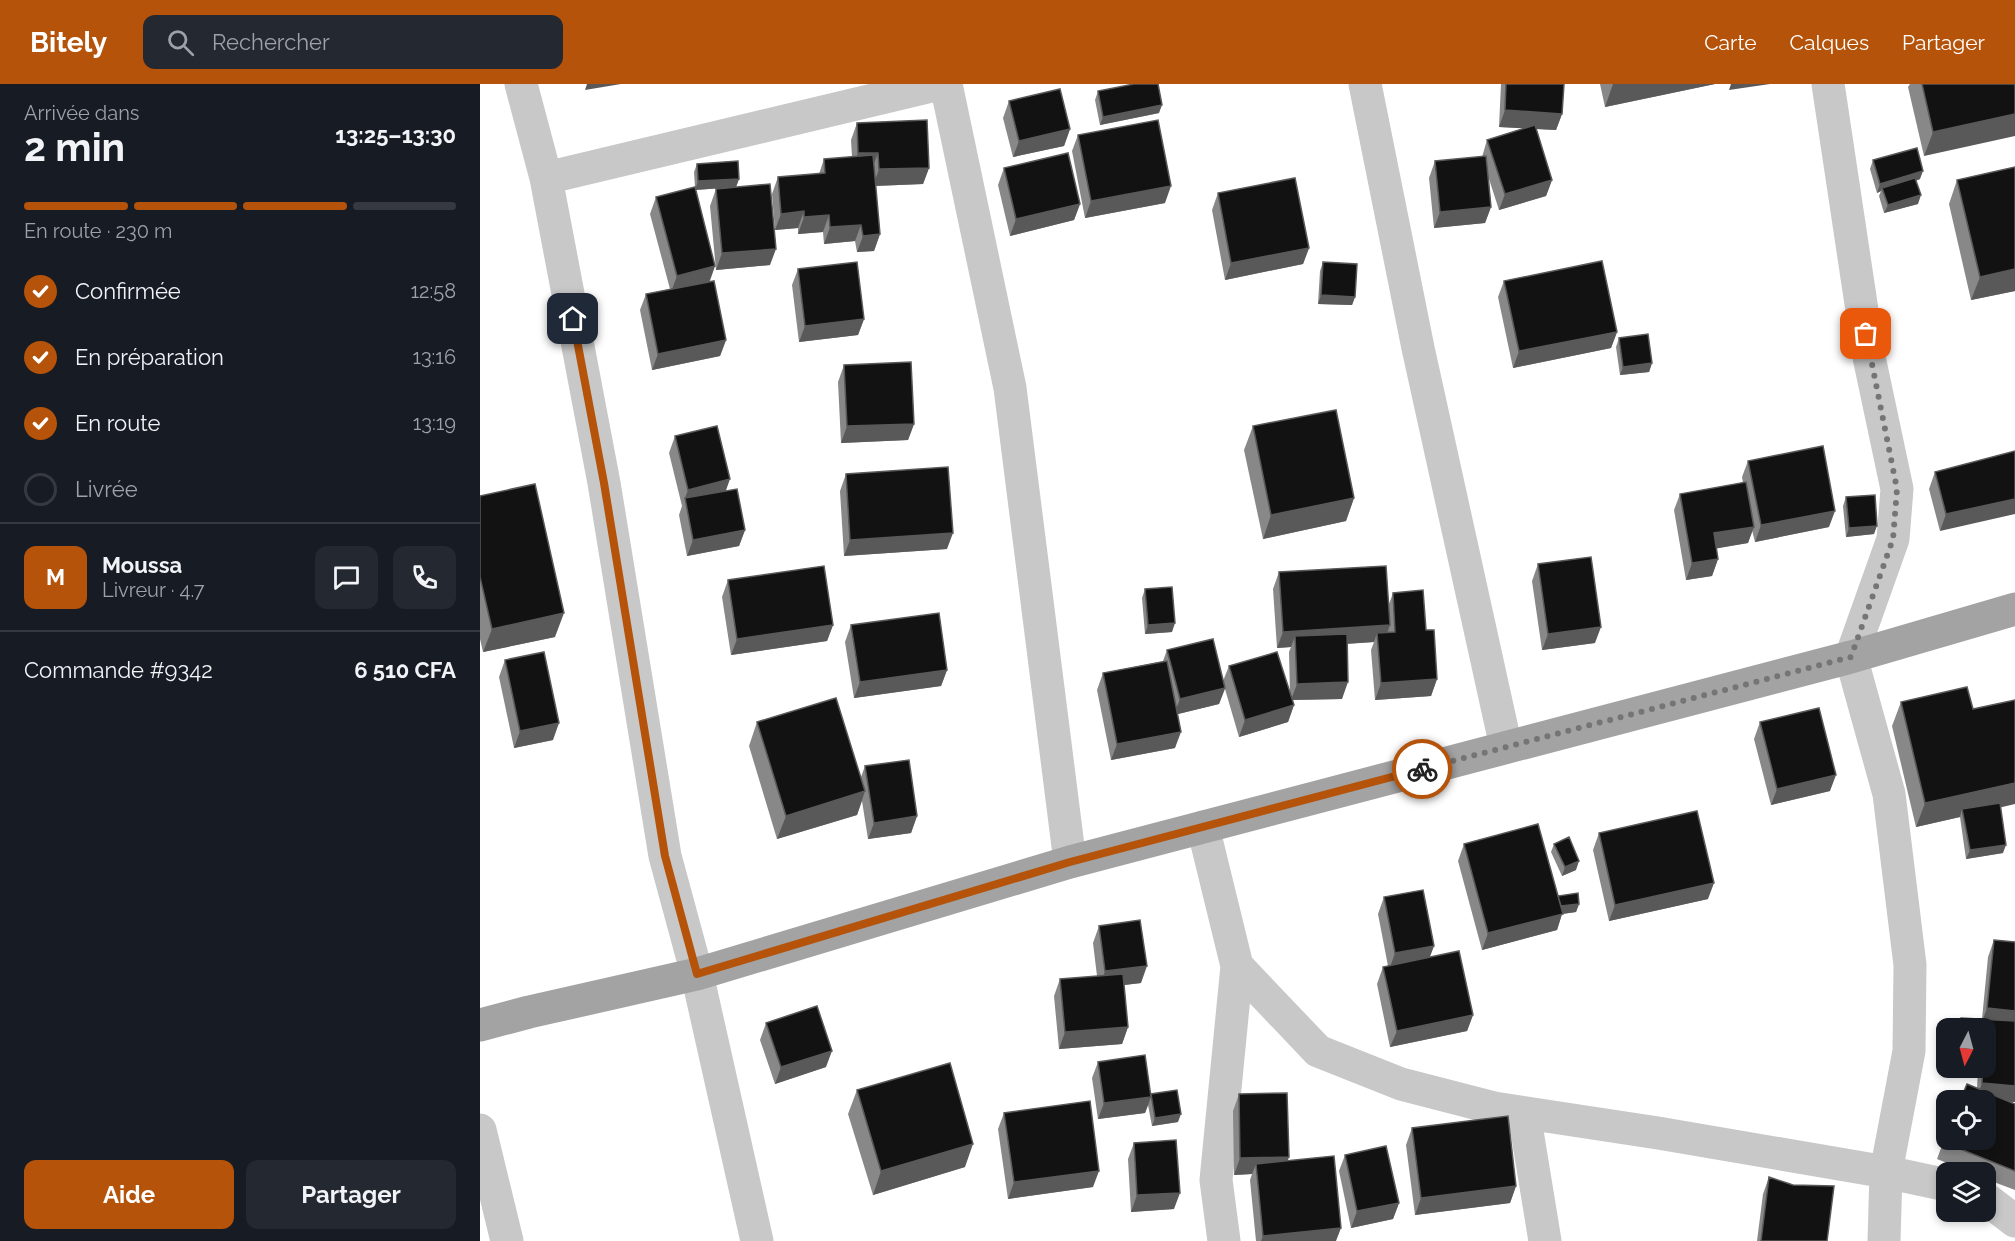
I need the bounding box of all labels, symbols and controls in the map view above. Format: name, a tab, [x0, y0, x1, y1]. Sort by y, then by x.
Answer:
search box	[143, 15, 563, 69]
text: Bitely	[30, 26, 107, 59]
icon: search	[164, 26, 197, 59]
text: Rechercher	[212, 29, 330, 55]
text: Carte	[1704, 30, 1757, 55]
text: Calques	[1790, 30, 1869, 55]
text: Partager	[1902, 30, 1985, 55]
text: Arrivée dans	[24, 101, 139, 125]
text: 13:25–13:30	[335, 122, 456, 148]
text: 2 min	[24, 124, 125, 170]
text: En route · 230 m	[24, 219, 172, 243]
icon: check	[24, 275, 57, 308]
text: Confirmée	[75, 278, 181, 304]
text: 12:58	[411, 279, 456, 303]
pin	[547, 293, 598, 344]
icon: home	[556, 302, 589, 335]
pin	[1840, 308, 1891, 359]
icon: bag	[1849, 317, 1882, 350]
icon: check	[24, 341, 57, 374]
text: En préparation	[75, 344, 224, 370]
text: 13:16	[412, 345, 456, 369]
icon: check	[24, 407, 57, 440]
text: En route	[75, 410, 160, 436]
text: 13:19	[413, 411, 456, 435]
text: Livrée	[75, 476, 138, 502]
button: chat	[315, 546, 378, 609]
button: phone	[393, 546, 456, 609]
text: Moussa	[102, 552, 182, 578]
text: M	[46, 564, 65, 590]
text: Livreur · 4.7	[102, 578, 204, 602]
text: Commande #9342	[24, 657, 213, 683]
text: 6 510 CFA	[354, 657, 456, 683]
courier	[1392, 739, 1452, 799]
icon: bike	[1406, 753, 1439, 786]
north arrow	[1936, 1018, 1996, 1078]
map controls	[1936, 1018, 1996, 1222]
button: locate	[1936, 1090, 1996, 1150]
button: Aide	[24, 1160, 234, 1229]
button: Partager	[246, 1160, 456, 1229]
button: layers	[1936, 1162, 1996, 1222]

